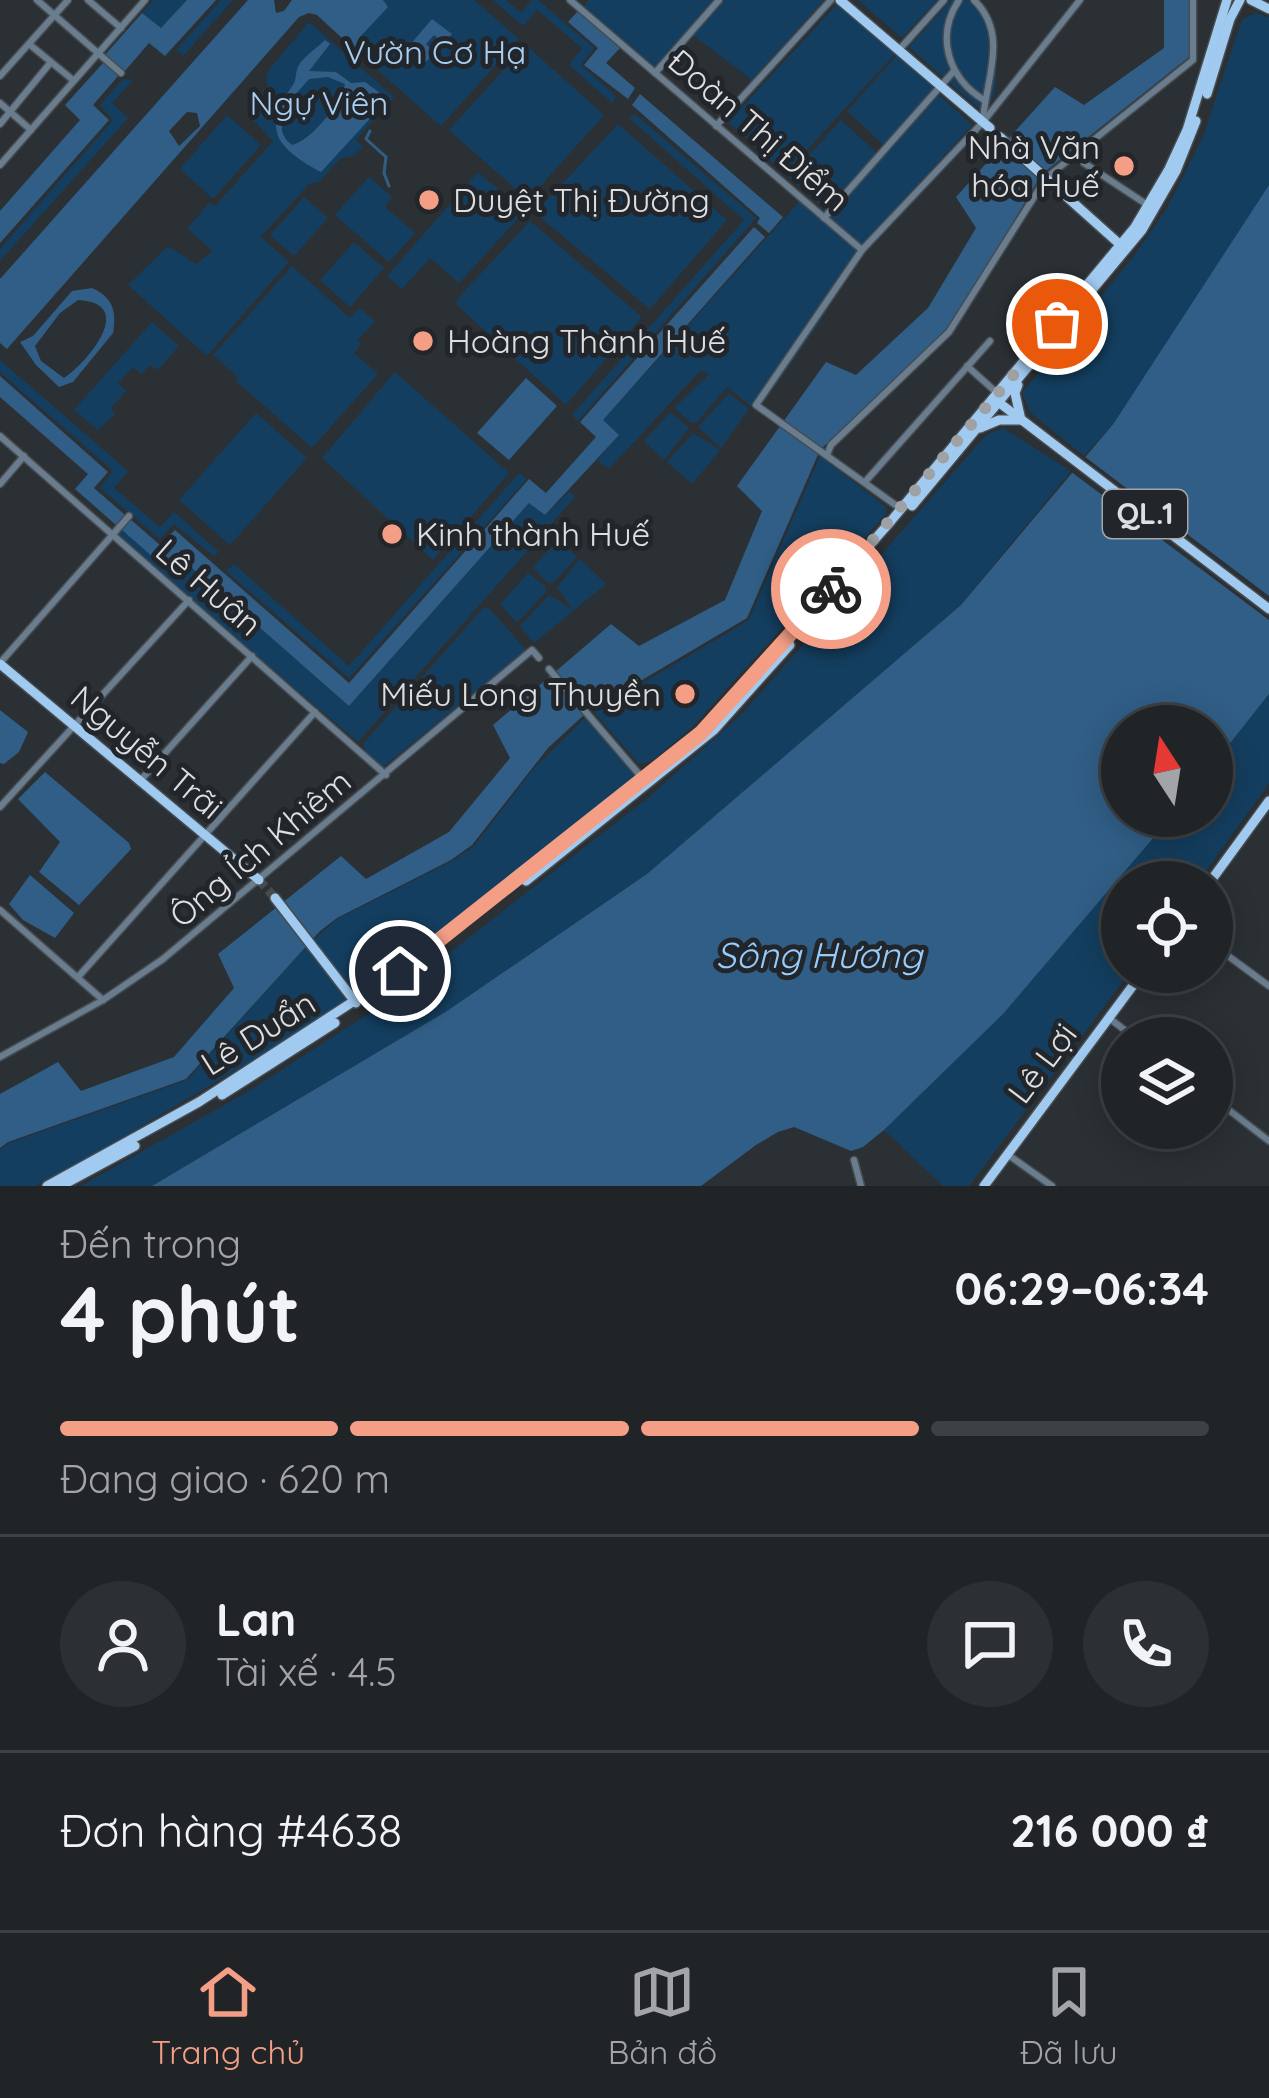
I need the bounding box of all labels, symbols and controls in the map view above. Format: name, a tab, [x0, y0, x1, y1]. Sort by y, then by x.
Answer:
park label: Vườn Cơ Hạ	[344, 31, 526, 72]
street label: Đoàn Thị Điểm	[661, 40, 858, 219]
park label: Ngự Viên	[250, 82, 388, 123]
place label: Nhà Văn hóa Huế	[968, 126, 1100, 205]
marker: Nhà Văn hóa Huế	[1111, 153, 1137, 179]
place label: Duyệt Thị Đường	[453, 179, 710, 220]
marker: Duyệt Thị Đường	[416, 187, 442, 213]
pin	[1006, 273, 1108, 375]
icon: bag	[1024, 291, 1090, 357]
place label: Hoàng Thành Huế	[447, 320, 726, 361]
marker: Hoàng Thành Huế	[410, 328, 436, 354]
road number: QL.1	[1103, 490, 1187, 538]
place label: Kinh thành Huế	[416, 513, 650, 554]
marker: Kinh thành Huế	[379, 521, 405, 547]
courier	[771, 529, 891, 649]
street label: Lê Huân	[148, 530, 271, 644]
icon: bike	[798, 556, 864, 622]
place label: Miếu Long Thuyền	[380, 673, 661, 714]
street label: Nguyễn Trãi	[63, 676, 232, 827]
marker: Miếu Long Thuyền	[672, 681, 698, 707]
north arrow	[1101, 705, 1233, 837]
map controls	[1101, 705, 1233, 1149]
street label: Ông Ích Khiêm	[161, 760, 359, 935]
button: locate	[1101, 861, 1233, 993]
pin	[349, 920, 451, 1022]
water label: Sông Hương	[716, 932, 925, 977]
icon: home	[367, 938, 433, 1004]
street label: Lê Duẩn	[193, 982, 322, 1084]
street label: Lê Lợi	[998, 1015, 1085, 1111]
button: layers	[1101, 1017, 1233, 1149]
text: Đến trong	[60, 1219, 241, 1268]
text: 06:29–06:34	[954, 1260, 1209, 1316]
text: 4 phút	[60, 1264, 300, 1362]
text: Đang giao · 620 m	[60, 1454, 390, 1503]
button: person	[60, 1581, 186, 1707]
button: chat	[927, 1581, 1053, 1707]
button: phone	[1083, 1581, 1209, 1707]
text: Lan	[216, 1591, 296, 1647]
text: Tài xế · 4.5	[216, 1647, 397, 1696]
text: Đơn hàng #4638	[60, 1802, 402, 1858]
text: 216 000 ₫	[1010, 1802, 1209, 1858]
tab: Trang chủ	[151, 1959, 305, 2072]
tab: Bản đồ	[608, 1959, 717, 2072]
tab: Đã lưu	[1020, 1959, 1118, 2072]

